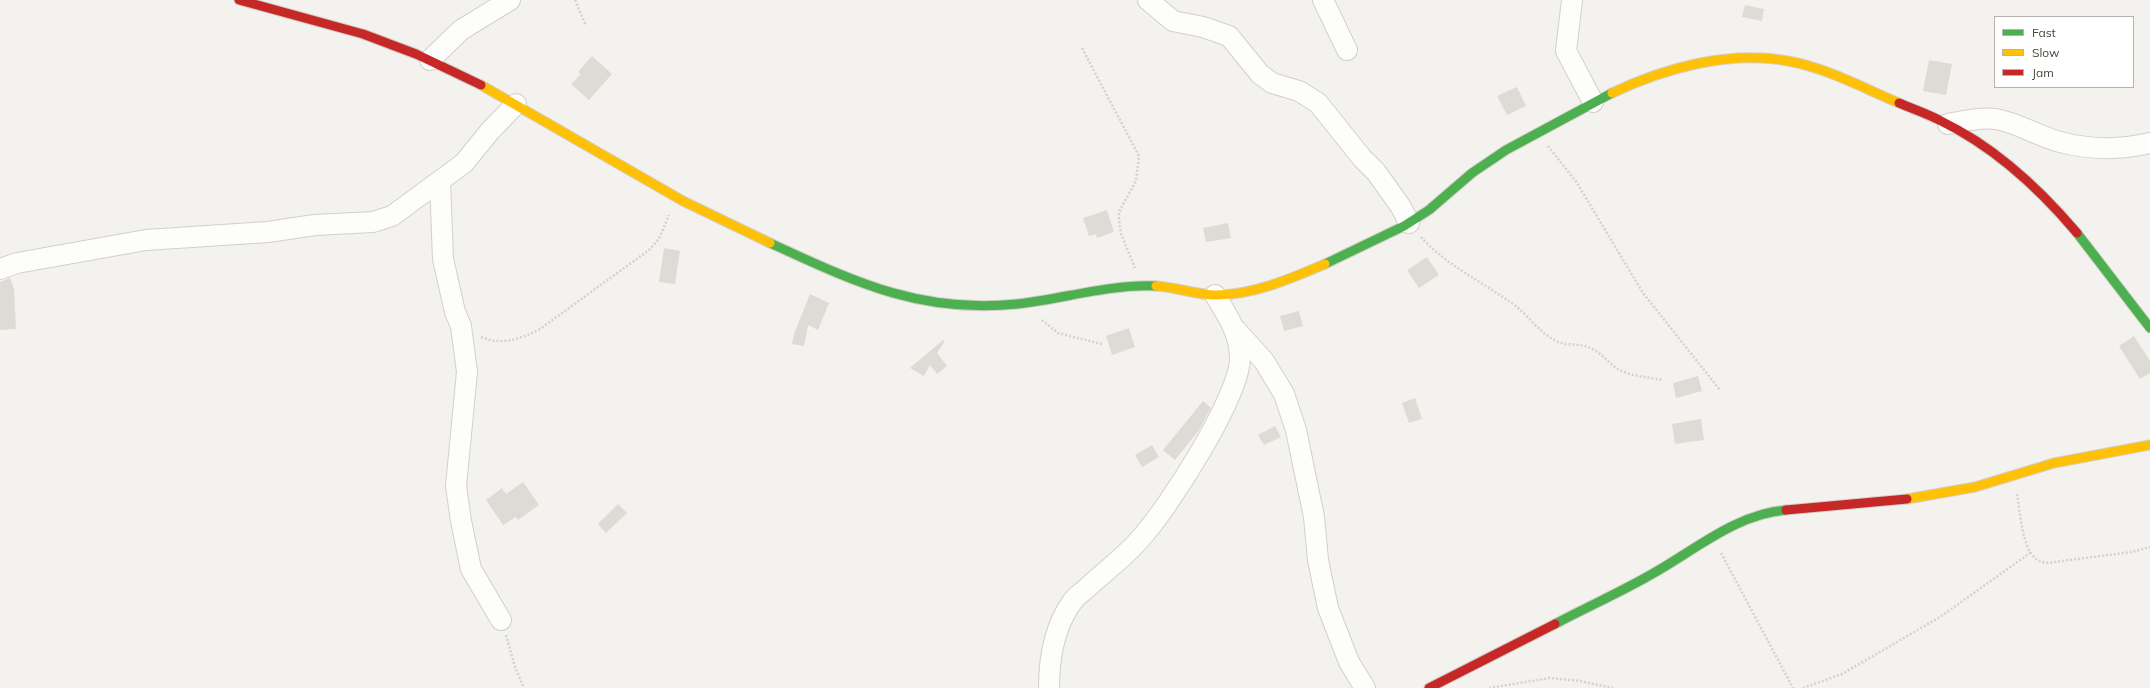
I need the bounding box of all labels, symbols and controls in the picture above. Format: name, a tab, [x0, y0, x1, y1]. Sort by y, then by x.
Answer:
legend	[1994, 16, 2134, 88]
text: Fast	[2032, 25, 2056, 40]
text: Slow	[2032, 45, 2060, 60]
text: Jam	[2032, 65, 2054, 80]

